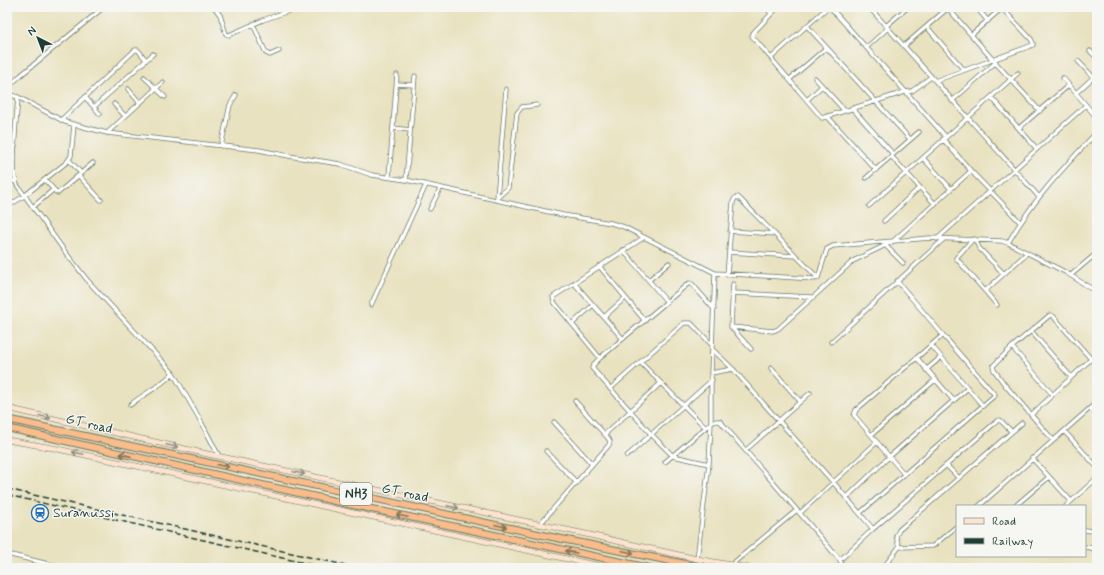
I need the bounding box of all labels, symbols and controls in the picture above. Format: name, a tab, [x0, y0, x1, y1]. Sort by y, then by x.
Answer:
north arrow	[18, 18, 58, 58]
text: N	[25, 24, 39, 39]
street label: GT road	[64, 410, 114, 438]
one-way arrow	[38, 414, 51, 421]
one-way arrow	[165, 442, 178, 450]
one-way arrow	[72, 449, 85, 457]
one-way arrow	[119, 451, 132, 459]
one-way arrow	[216, 462, 229, 470]
one-way arrow	[292, 470, 305, 478]
street label: GT road	[380, 479, 430, 507]
road number: NH3	[340, 483, 372, 505]
station icon: Suranussi	[30, 503, 50, 523]
one-way arrow	[446, 503, 459, 511]
place label: Suranussi	[53, 504, 114, 522]
legend	[956, 505, 1086, 557]
one-way arrow	[396, 511, 409, 519]
text: Road	[992, 514, 1016, 530]
one-way arrow	[494, 522, 507, 530]
text: Railway	[992, 534, 1034, 550]
one-way arrow	[564, 548, 577, 556]
one-way arrow	[621, 549, 634, 557]

